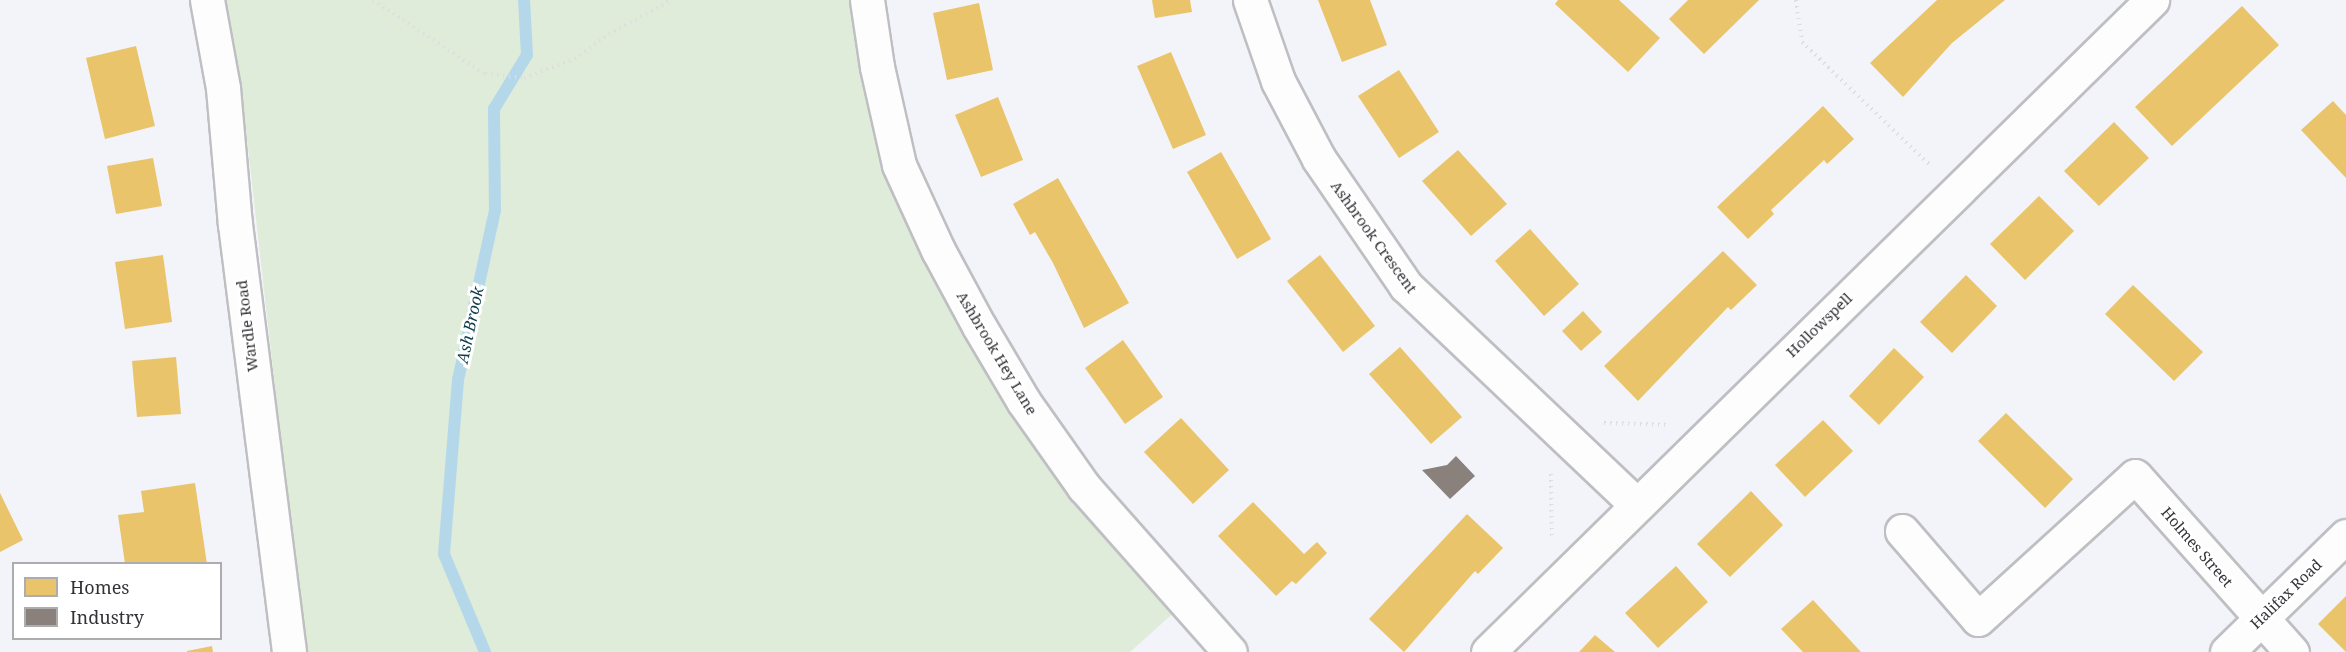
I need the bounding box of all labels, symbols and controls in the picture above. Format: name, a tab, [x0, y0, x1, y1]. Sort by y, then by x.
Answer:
street label: Ashbrook Crescent	[1327, 177, 1421, 297]
street label: Wardle Road	[232, 279, 262, 373]
water label: Ash Brook	[453, 285, 487, 365]
street label: Ashbrook Hey Lane	[953, 288, 1041, 418]
street label: Hollowspell	[1782, 289, 1856, 361]
street label: Holmes Street	[2157, 503, 2237, 591]
street label: Halifax Road	[2246, 555, 2326, 633]
legend	[12, 562, 222, 640]
text: Homes	[70, 575, 129, 599]
text: Industry	[70, 605, 144, 629]

